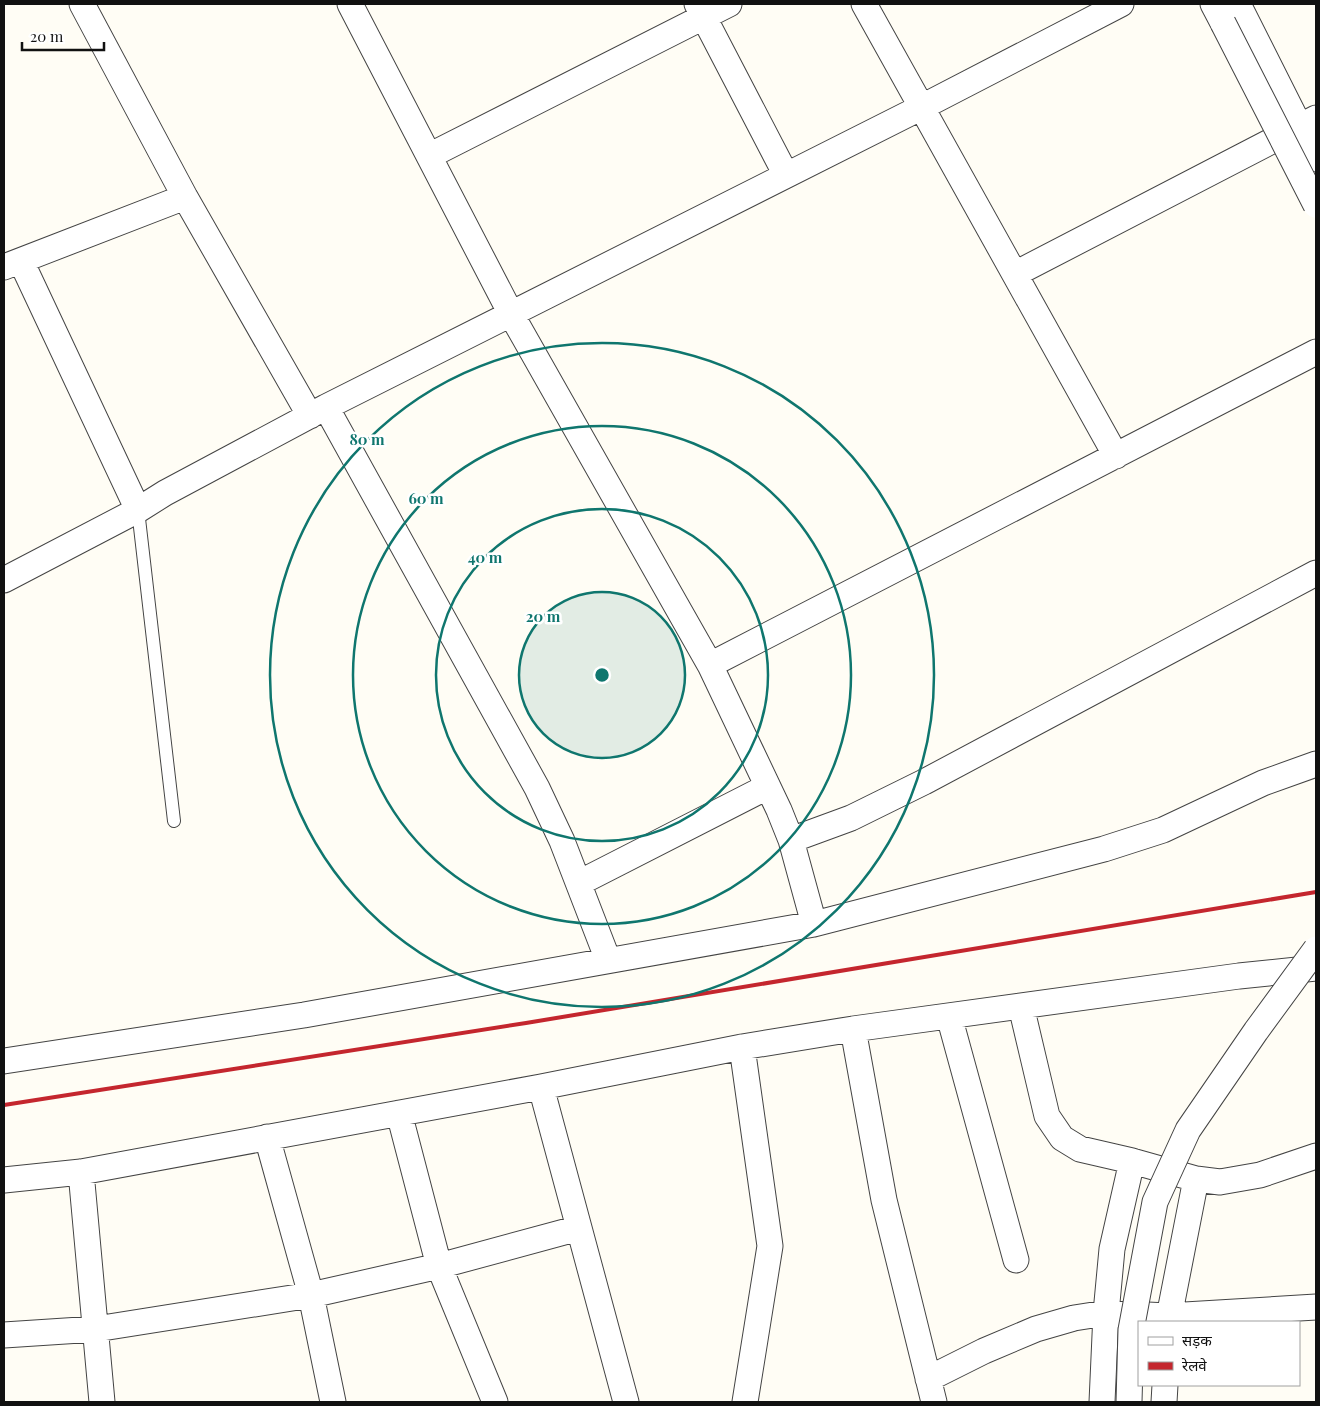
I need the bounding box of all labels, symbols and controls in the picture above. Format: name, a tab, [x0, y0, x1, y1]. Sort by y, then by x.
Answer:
scale bar	[22, 20, 105, 52]
text: 20 m	[30, 26, 64, 46]
text: 80 m	[349, 429, 385, 449]
text: 60 m	[408, 488, 444, 508]
text: 40 m	[468, 547, 503, 567]
text: 20 m	[526, 606, 561, 626]
centre of rings	[593, 666, 611, 684]
legend	[1138, 1321, 1300, 1386]
text: सड़क	[1182, 1330, 1212, 1350]
text: रेलवे	[1181, 1355, 1207, 1375]

